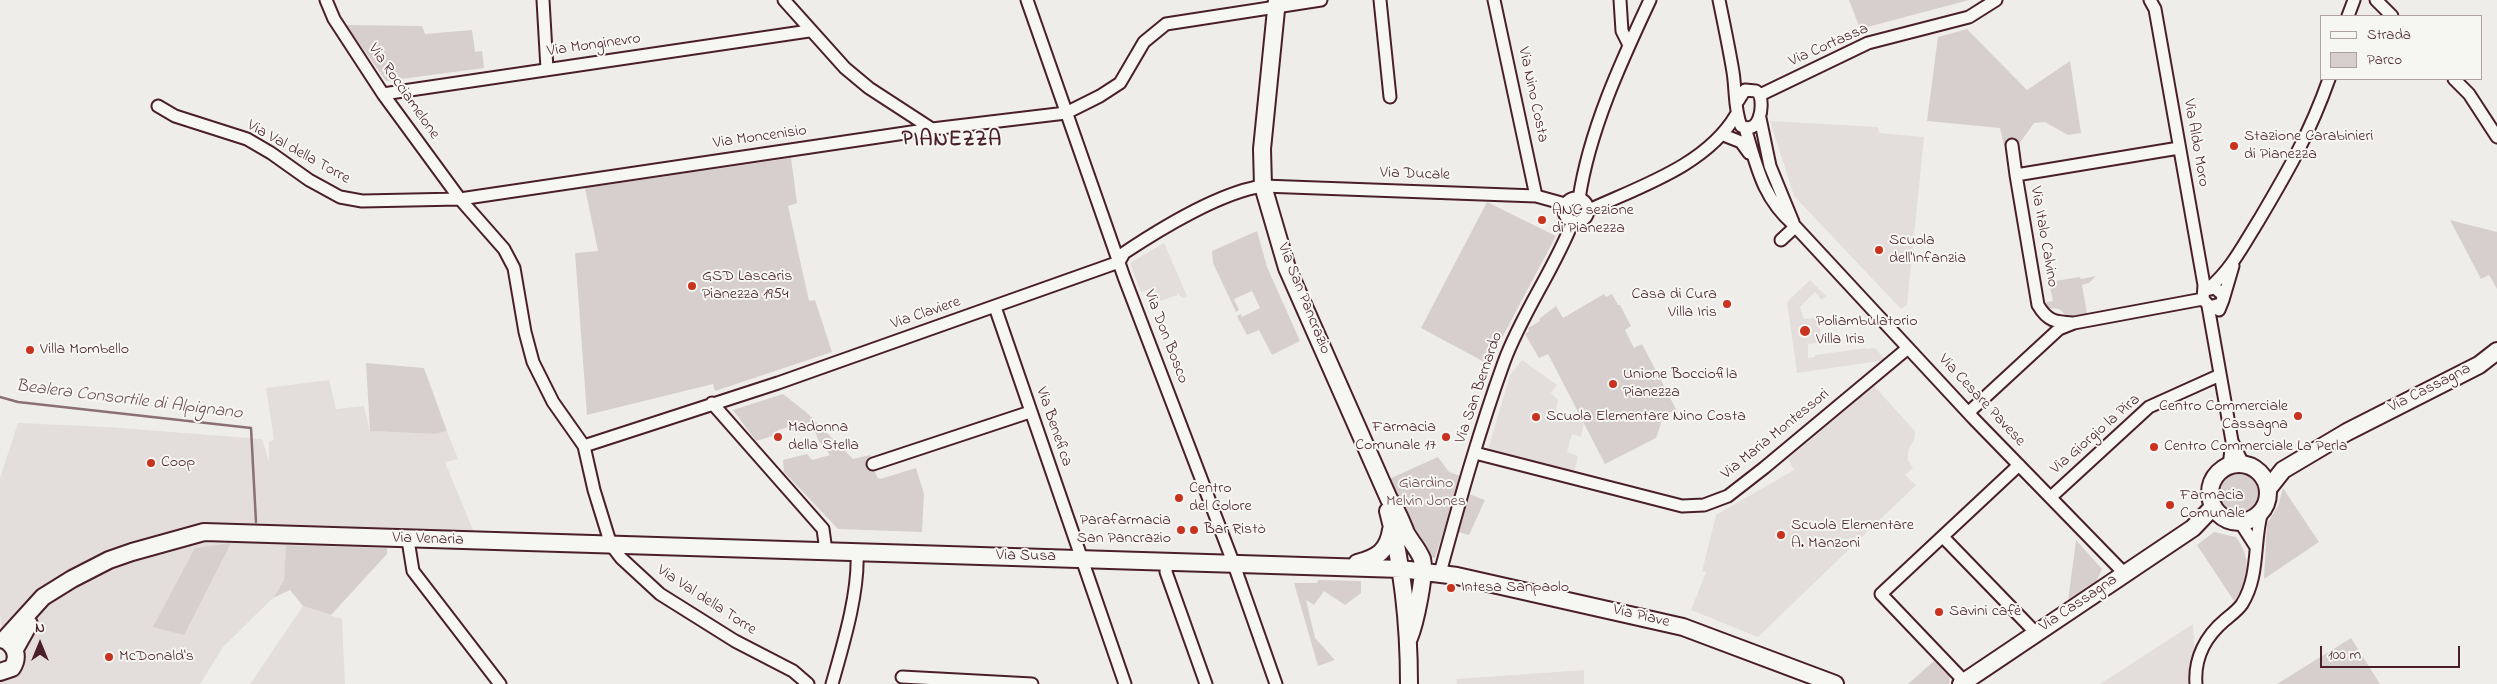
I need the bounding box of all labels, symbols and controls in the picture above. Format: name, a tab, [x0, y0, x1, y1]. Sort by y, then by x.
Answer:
legend	[2320, 15, 2482, 80]
street label: Via Cortassa	[1786, 20, 1872, 72]
text: Strada	[2367, 24, 2411, 46]
street label: Via Monginevro	[546, 30, 642, 62]
street label: Via Rocciamelone	[363, 40, 443, 144]
street label: Via Nino Costa	[1513, 46, 1551, 144]
text: Parco	[2367, 49, 2402, 71]
street label: Via Aldo Moro	[2178, 98, 2212, 188]
street label: Via Val della Torre	[243, 117, 353, 189]
street label: Via Moncenisio	[712, 122, 808, 154]
place label: Stazione Carabinieri di Pianezza	[2244, 127, 2373, 165]
district label: PIANEZZA	[901, 129, 1003, 155]
marker: Stazione Carabinieri di Pianezza	[2228, 140, 2240, 152]
street label: Via Ducale	[1380, 164, 1450, 186]
street label: Via Italo Calvino	[2025, 185, 2061, 289]
place label: ANC sezione di Pianezza	[1552, 201, 1634, 239]
marker: ANC sezione di Pianezza	[1536, 214, 1548, 226]
place label: Scuola dell'Infanzia	[1889, 231, 1966, 269]
street label: Via San Pancrazio	[1272, 241, 1334, 357]
marker: Scuola dell'Infanzia	[1873, 244, 1885, 256]
place label: GSD Lascaris Pianezza 1954	[702, 267, 792, 305]
marker: GSD Lascaris Pianezza 1954	[686, 280, 698, 292]
place label: Casa di Cura Villa Iris	[1631, 285, 1717, 323]
street label: Via Don Bosco	[1138, 288, 1192, 386]
street label: Via Claviere	[889, 293, 963, 335]
marker: Casa di Cura Villa Iris	[1721, 298, 1733, 310]
place label: Poliambulatorio Villa Iris	[1816, 312, 1918, 350]
marker: Poliambulatorio Villa Iris	[1798, 324, 1812, 338]
street label: Via San Bernardo	[1452, 330, 1508, 446]
place label: Villa Mombello	[40, 340, 129, 360]
marker: Villa Mombello	[24, 344, 36, 356]
street label: Via Cesare Pavese	[1933, 351, 2029, 451]
street label: Via Cassagna	[2386, 360, 2474, 418]
place label: Unione Bocciofila Pianezza	[1623, 365, 1737, 403]
water label: Bealera Consortile di Alpignano	[15, 376, 243, 426]
marker: Unione Bocciofila Pianezza	[1607, 378, 1619, 390]
street label: Via Benefica	[1030, 385, 1076, 469]
street label: Via Maria Montessori	[1718, 386, 1834, 484]
street label: Via Giorgio la Pira	[2047, 391, 2145, 479]
place label: Centro Commerciale Cassagna	[2159, 397, 2288, 435]
place label: Scuola Elementare Nino Costa	[1546, 407, 1746, 427]
marker: Centro Commerciale Cassagna	[2292, 410, 2304, 422]
marker: Scuola Elementare Nino Costa	[1530, 411, 1542, 423]
place label: Madonna della Stella	[788, 418, 859, 456]
place label: Farmacia Comunale 17	[1355, 418, 1436, 456]
marker: Madonna della Stella	[772, 431, 784, 443]
marker: Farmacia Comunale 17	[1440, 431, 1452, 443]
place label: Centro Commerciale La Perla	[2164, 437, 2347, 457]
marker: Centro Commerciale La Perla	[2148, 441, 2160, 453]
place label: Coop	[161, 453, 195, 473]
marker: Coop	[145, 457, 157, 469]
park label: Giardino Melvin Jones	[1386, 474, 1466, 512]
place label: Centro del Colore	[1189, 479, 1252, 517]
place label: Farmacia Comunale	[2180, 486, 2245, 524]
marker: Centro del Colore	[1173, 492, 1185, 504]
marker: Farmacia Comunale	[2164, 499, 2176, 511]
place label: Parafarmacia San Pancrazio	[1077, 511, 1171, 549]
place label: Scuola Elementare A. Manzoni	[1791, 516, 1914, 554]
place label: Bar Ristò	[1204, 520, 1266, 540]
marker: Parafarmacia San Pancrazio	[1175, 524, 1187, 536]
marker: Bar Ristò	[1188, 524, 1200, 536]
street label: Via Venaria	[392, 529, 464, 551]
marker: Scuola Elementare A. Manzoni	[1775, 529, 1787, 541]
street label: Via Susa	[996, 547, 1056, 567]
street label: Via Val della Torre	[653, 562, 759, 640]
street label: Via Cassagna	[2036, 571, 2122, 637]
place label: Intesa Sanpaolo	[1461, 578, 1569, 598]
marker: Intesa Sanpaolo	[1445, 582, 1457, 594]
street label: Via Piave	[1611, 601, 1671, 633]
place label: Savini cafè	[1949, 602, 2021, 622]
marker: Savini cafè	[1933, 606, 1945, 618]
text: N	[35, 618, 45, 639]
north arrow	[15, 619, 65, 669]
scale bar	[2322, 636, 2462, 668]
text: 100 m	[2328, 644, 2361, 666]
place label: McDonald's	[119, 647, 194, 667]
marker: McDonald's	[103, 651, 115, 663]

